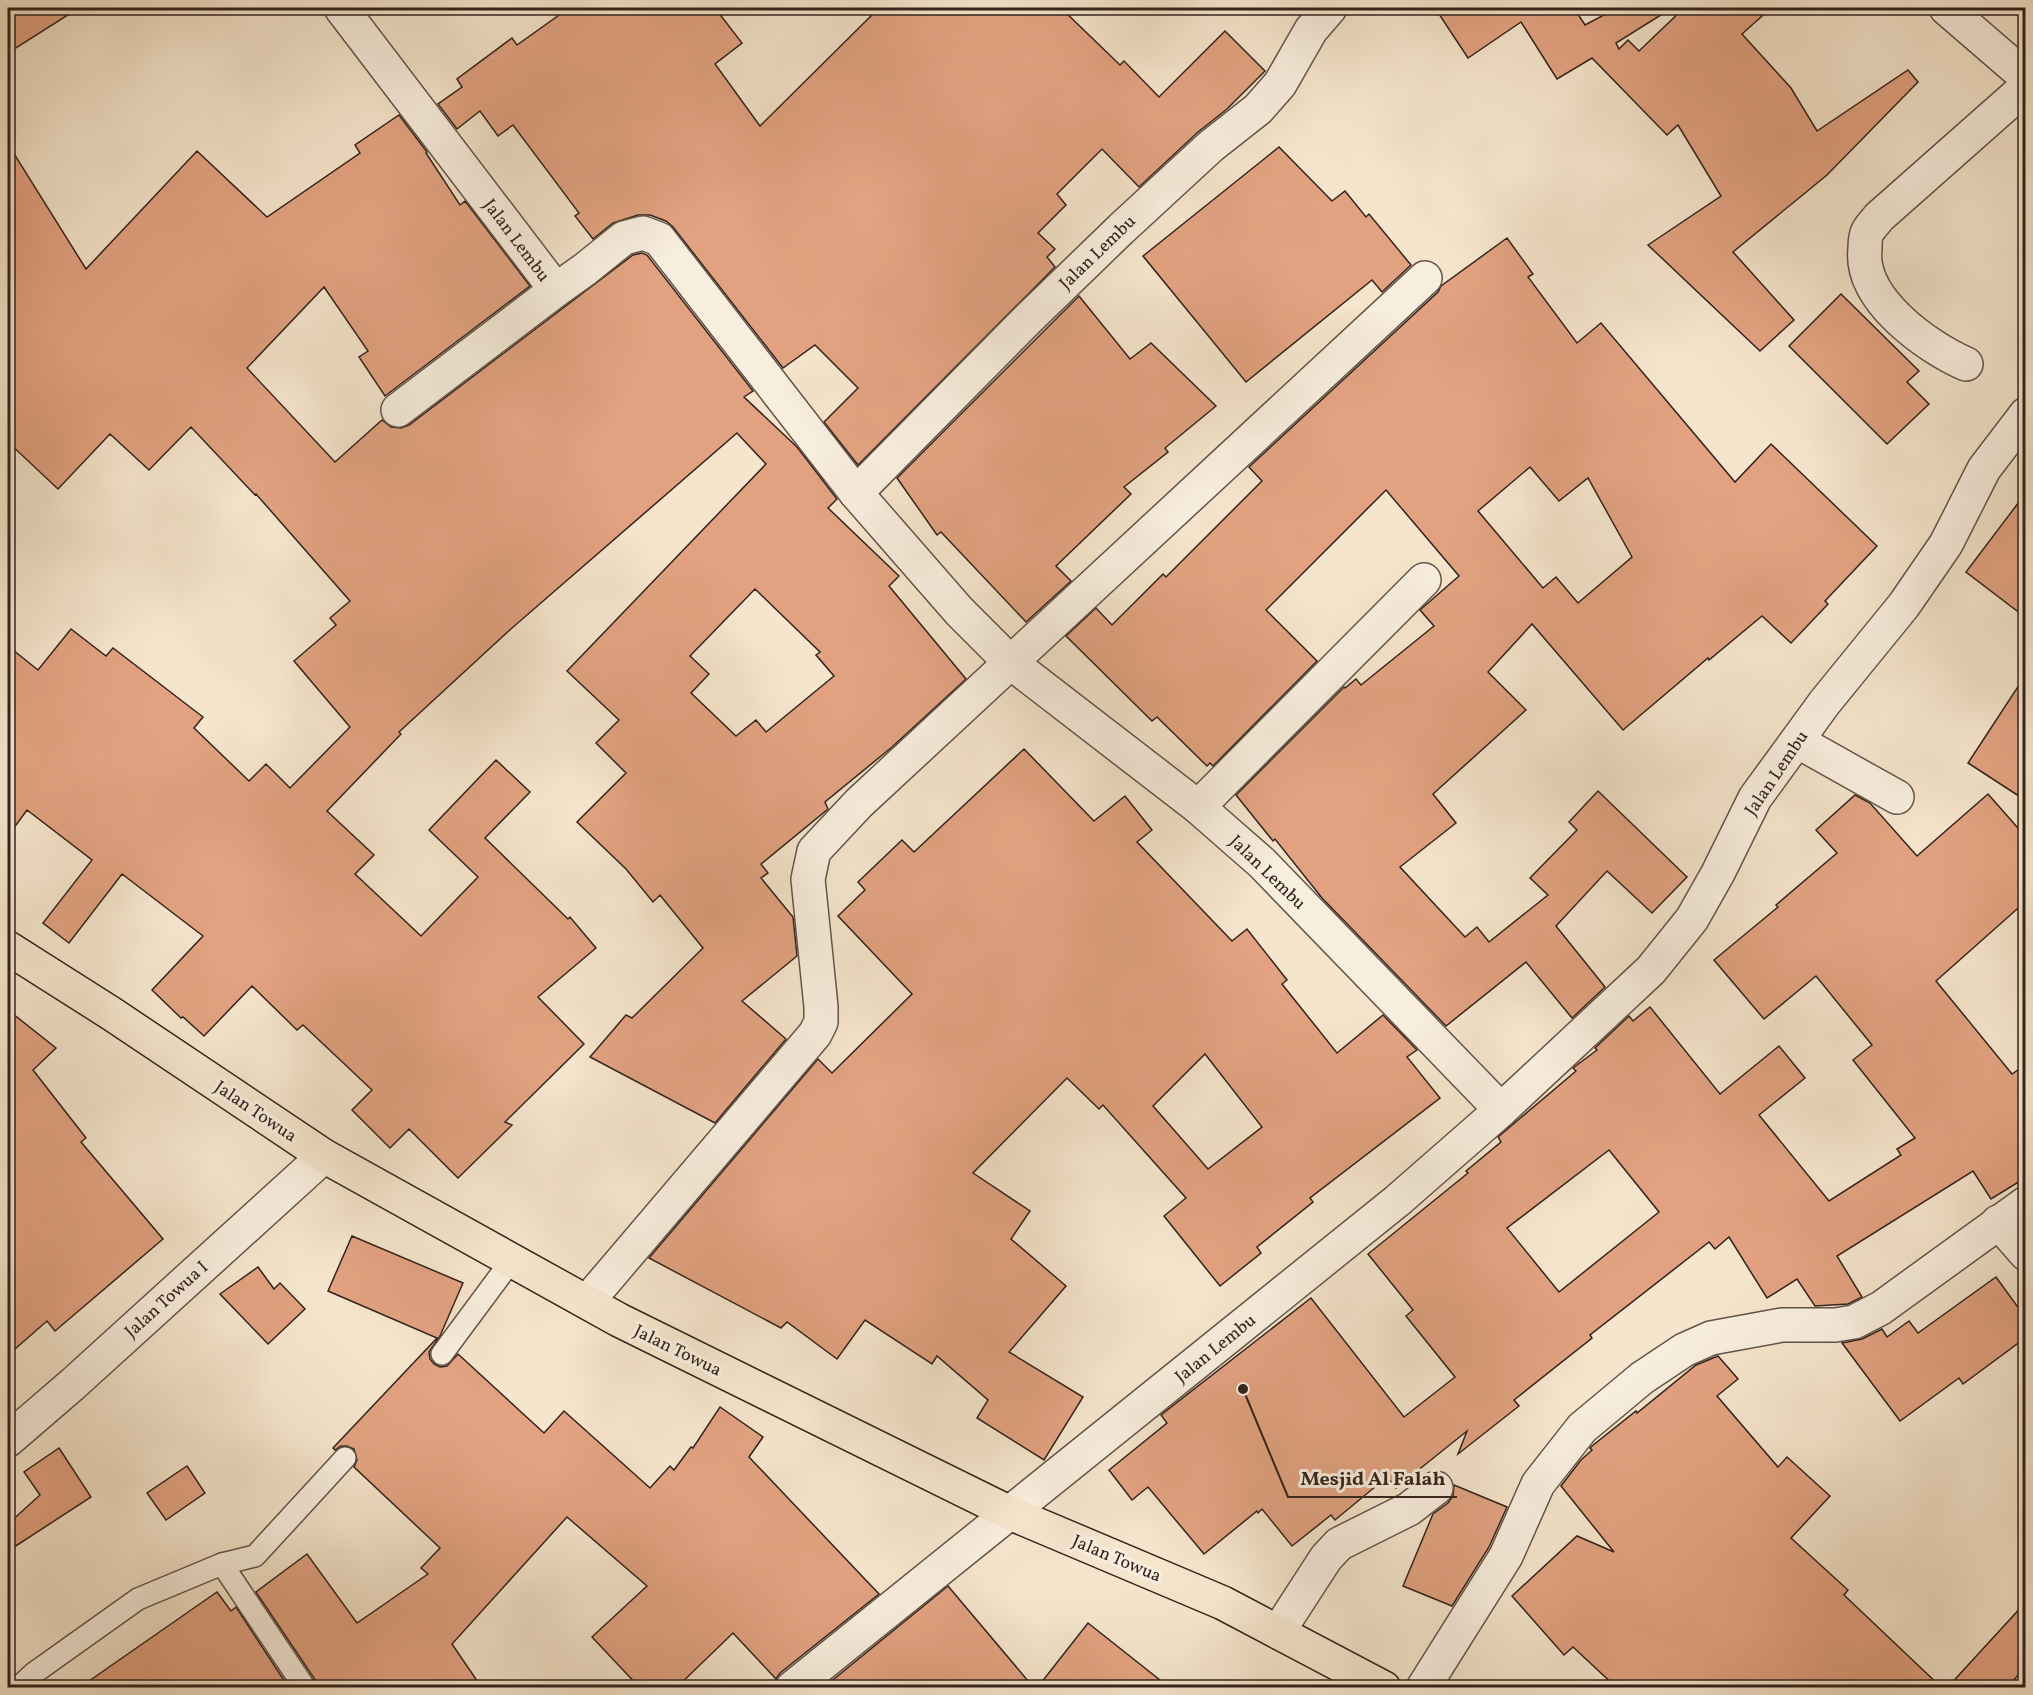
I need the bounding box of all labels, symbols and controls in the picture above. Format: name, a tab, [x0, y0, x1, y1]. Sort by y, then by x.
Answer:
street label: Jalan Lembu	[476, 194, 555, 288]
street label: Jalan Lembu	[1054, 210, 1142, 296]
street label: Jalan Lembu	[1739, 726, 1815, 822]
street label: Jalan Lembu	[1223, 830, 1311, 916]
street label: Jalan Towua	[209, 1075, 301, 1149]
street label: Jalan Towua I	[120, 1256, 214, 1344]
street label: Jalan Lembu	[1170, 1309, 1262, 1390]
street label: Jalan Towua	[629, 1319, 725, 1383]
callout: Mesjid Al Falah	[1288, 1459, 1457, 1497]
text: Mesjid Al Falah	[1301, 1466, 1445, 1494]
street label: Jalan Towua	[1068, 1529, 1165, 1589]

